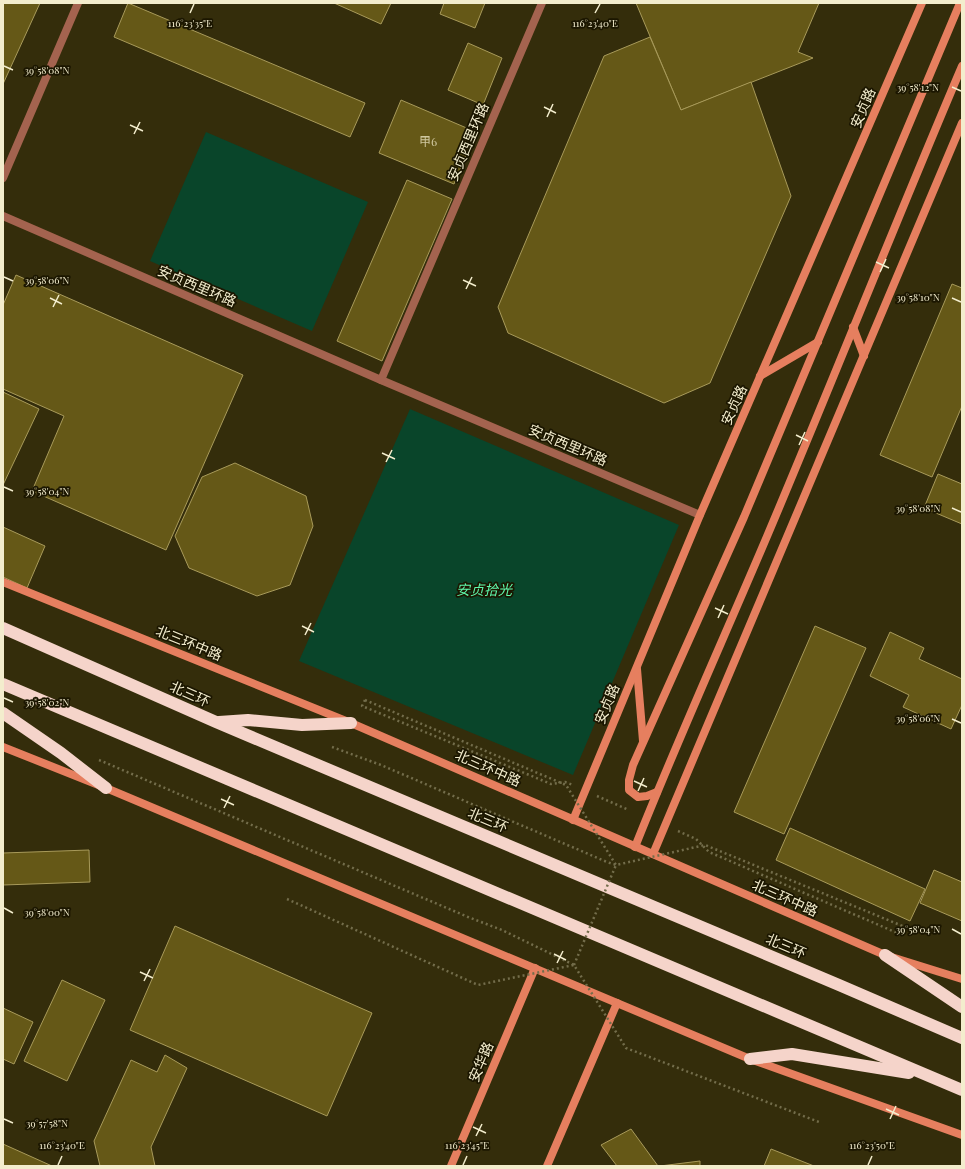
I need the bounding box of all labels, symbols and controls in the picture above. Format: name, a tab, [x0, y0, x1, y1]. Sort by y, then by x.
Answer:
text: 116°23'35"E	[168, 16, 212, 30]
text: 116°23'40"E	[572, 16, 618, 30]
text: 39°58'08"N	[25, 63, 69, 77]
text: 39°58'12"N	[897, 80, 939, 94]
street label: 安贞路	[846, 85, 879, 131]
street label: 安贞西里环路	[442, 99, 493, 184]
house number: 甲6	[419, 133, 437, 149]
street label: 安贞西里环路	[155, 260, 240, 311]
text: 39°58'06"N	[25, 273, 69, 287]
text: 39°58'10"N	[896, 290, 940, 304]
street label: 安贞路	[716, 382, 751, 428]
street label: 安贞西里环路	[526, 419, 611, 470]
text: 39°58'04"N	[25, 484, 69, 498]
text: 39°58'08"N	[896, 501, 940, 515]
park label: 安贞拾光	[456, 580, 513, 599]
street label: 北三环中路	[153, 621, 225, 664]
street label: 北三环	[167, 676, 213, 711]
street label: 安贞路	[590, 681, 623, 727]
text: 39°58'02"N	[25, 695, 69, 709]
text: 39°58'06"N	[896, 711, 940, 725]
street label: 北三环中路	[452, 745, 524, 790]
street label: 北三环	[465, 803, 511, 836]
street label: 北三环中路	[749, 875, 821, 920]
text: 39°58'00"N	[24, 905, 70, 919]
text: 39°58'04"N	[896, 922, 940, 936]
street label: 北三环	[763, 929, 809, 962]
street label: 安华路	[464, 1039, 497, 1085]
text: 39°57'58"N	[26, 1116, 68, 1130]
text: 116°23'40"E	[39, 1138, 85, 1152]
text: 116°23'45"E	[445, 1138, 489, 1152]
text: 116°23'50"E	[849, 1138, 895, 1152]

